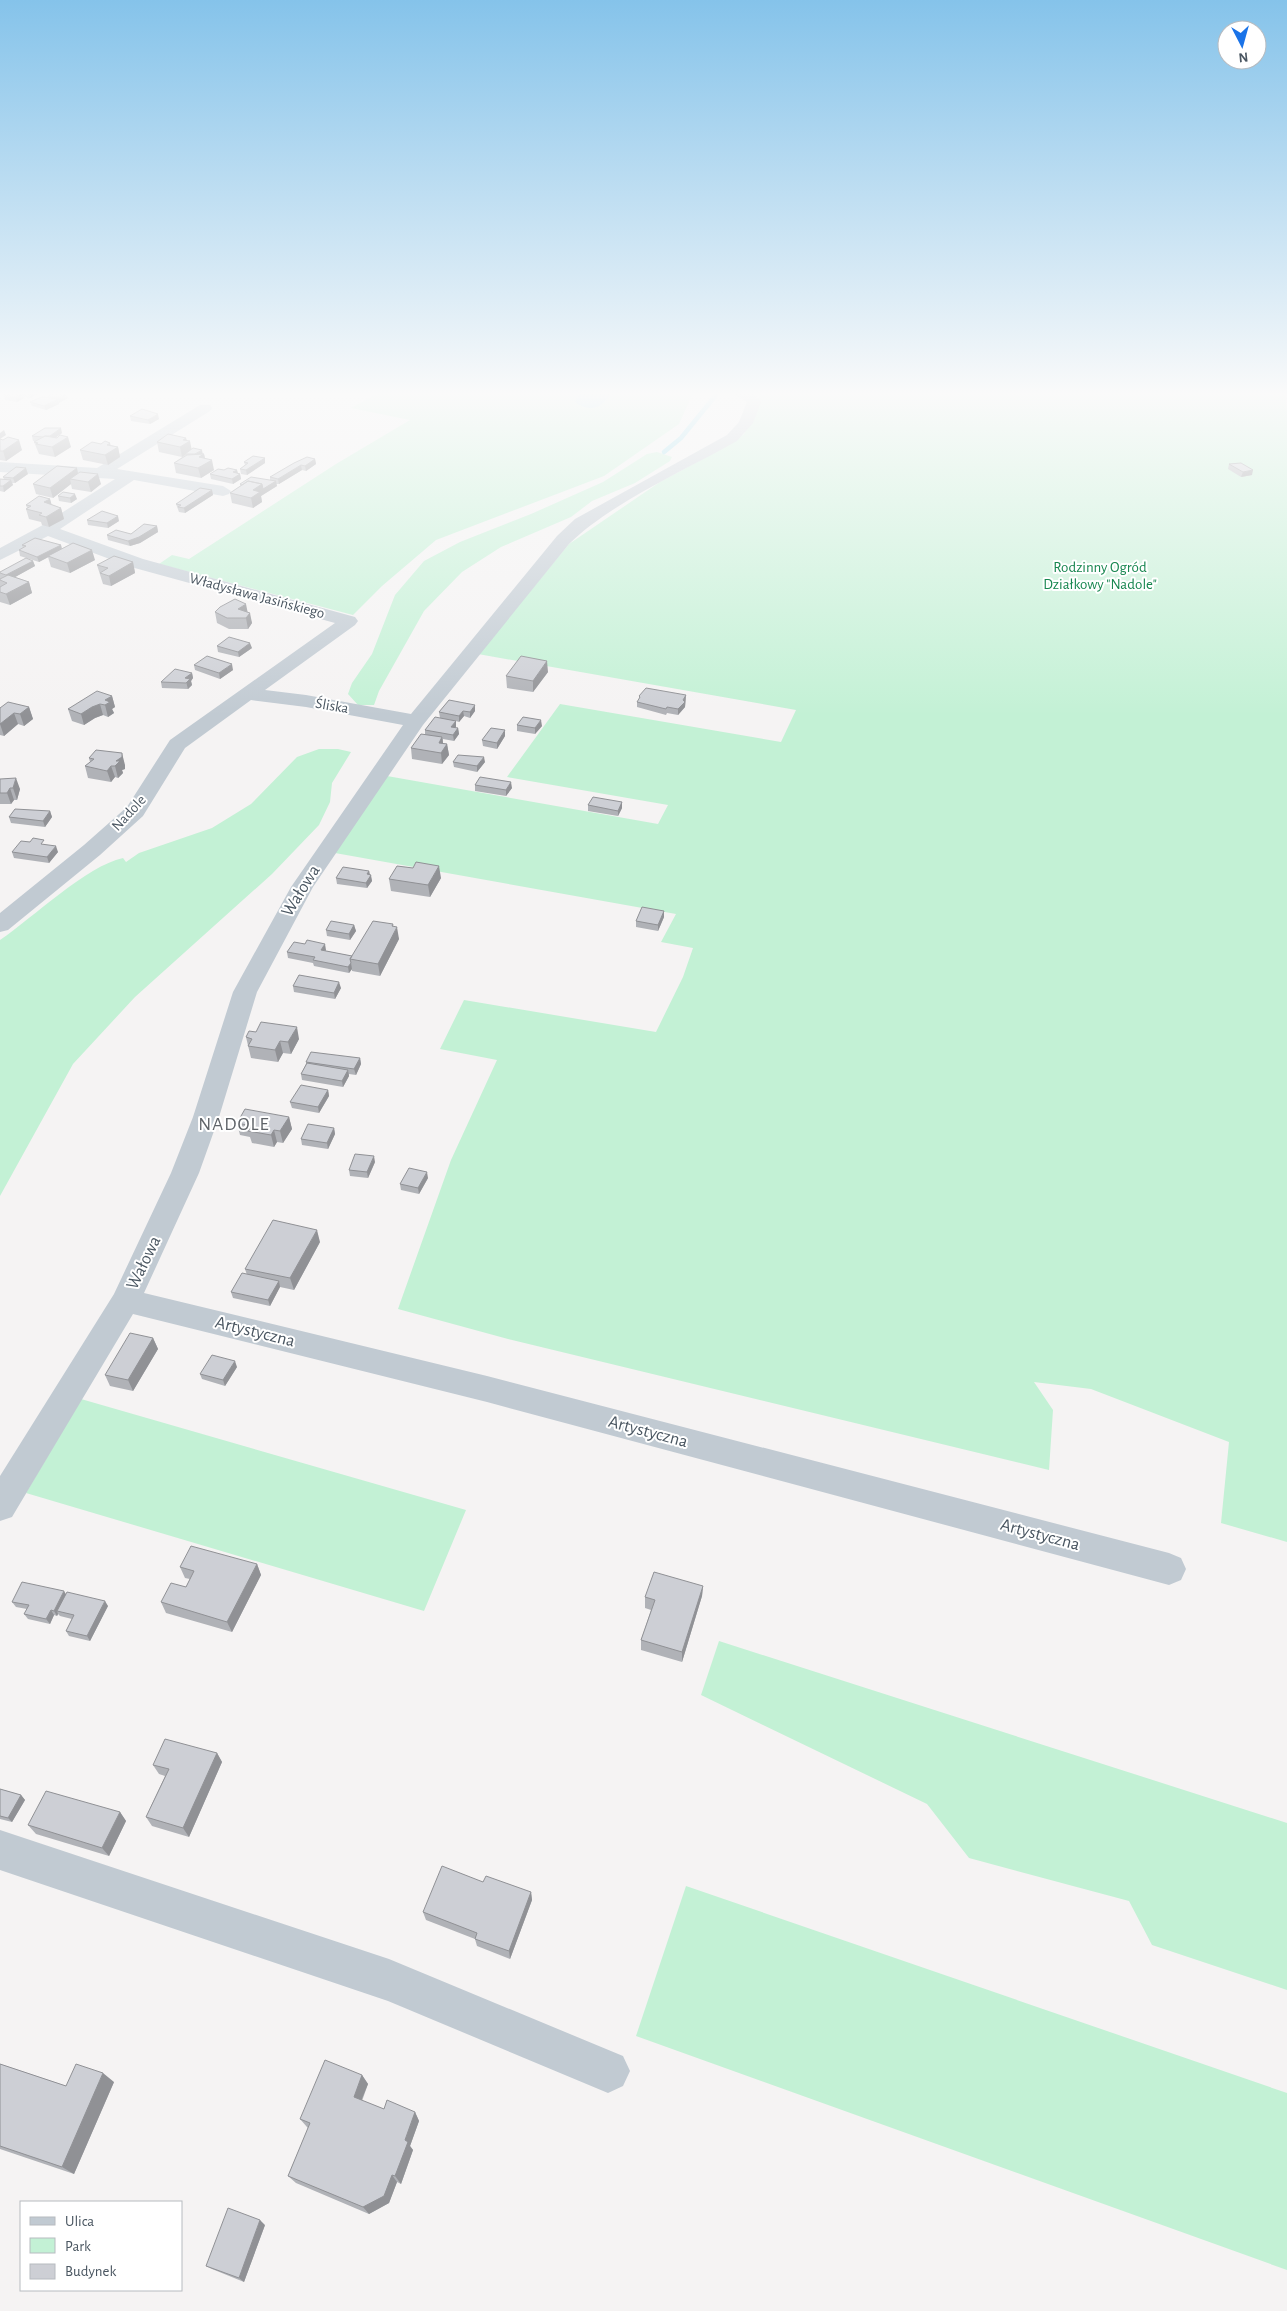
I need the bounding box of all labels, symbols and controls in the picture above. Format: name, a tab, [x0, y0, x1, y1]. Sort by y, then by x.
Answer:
north arrow	[1217, 20, 1267, 70]
text: N	[1238, 49, 1249, 64]
park label: Rodzinny Ogród Działkowy "Nadole"	[1043, 560, 1157, 592]
street label: Władysława Jasińskiego	[188, 571, 326, 621]
street label: Śliska	[314, 694, 350, 716]
street label: Nadole	[109, 792, 149, 834]
street label: Wałowa	[278, 862, 324, 920]
district label: NADOLE	[198, 1115, 270, 1134]
street label: Wałowa	[123, 1234, 165, 1292]
street label: Artystyczna	[213, 1313, 297, 1351]
street label: Artystyczna	[606, 1413, 690, 1451]
street label: Artystyczna	[998, 1516, 1082, 1554]
legend	[20, 2201, 182, 2291]
text: Ulica	[65, 2214, 94, 2229]
text: Park	[65, 2239, 91, 2254]
text: Budynek	[65, 2264, 117, 2279]

